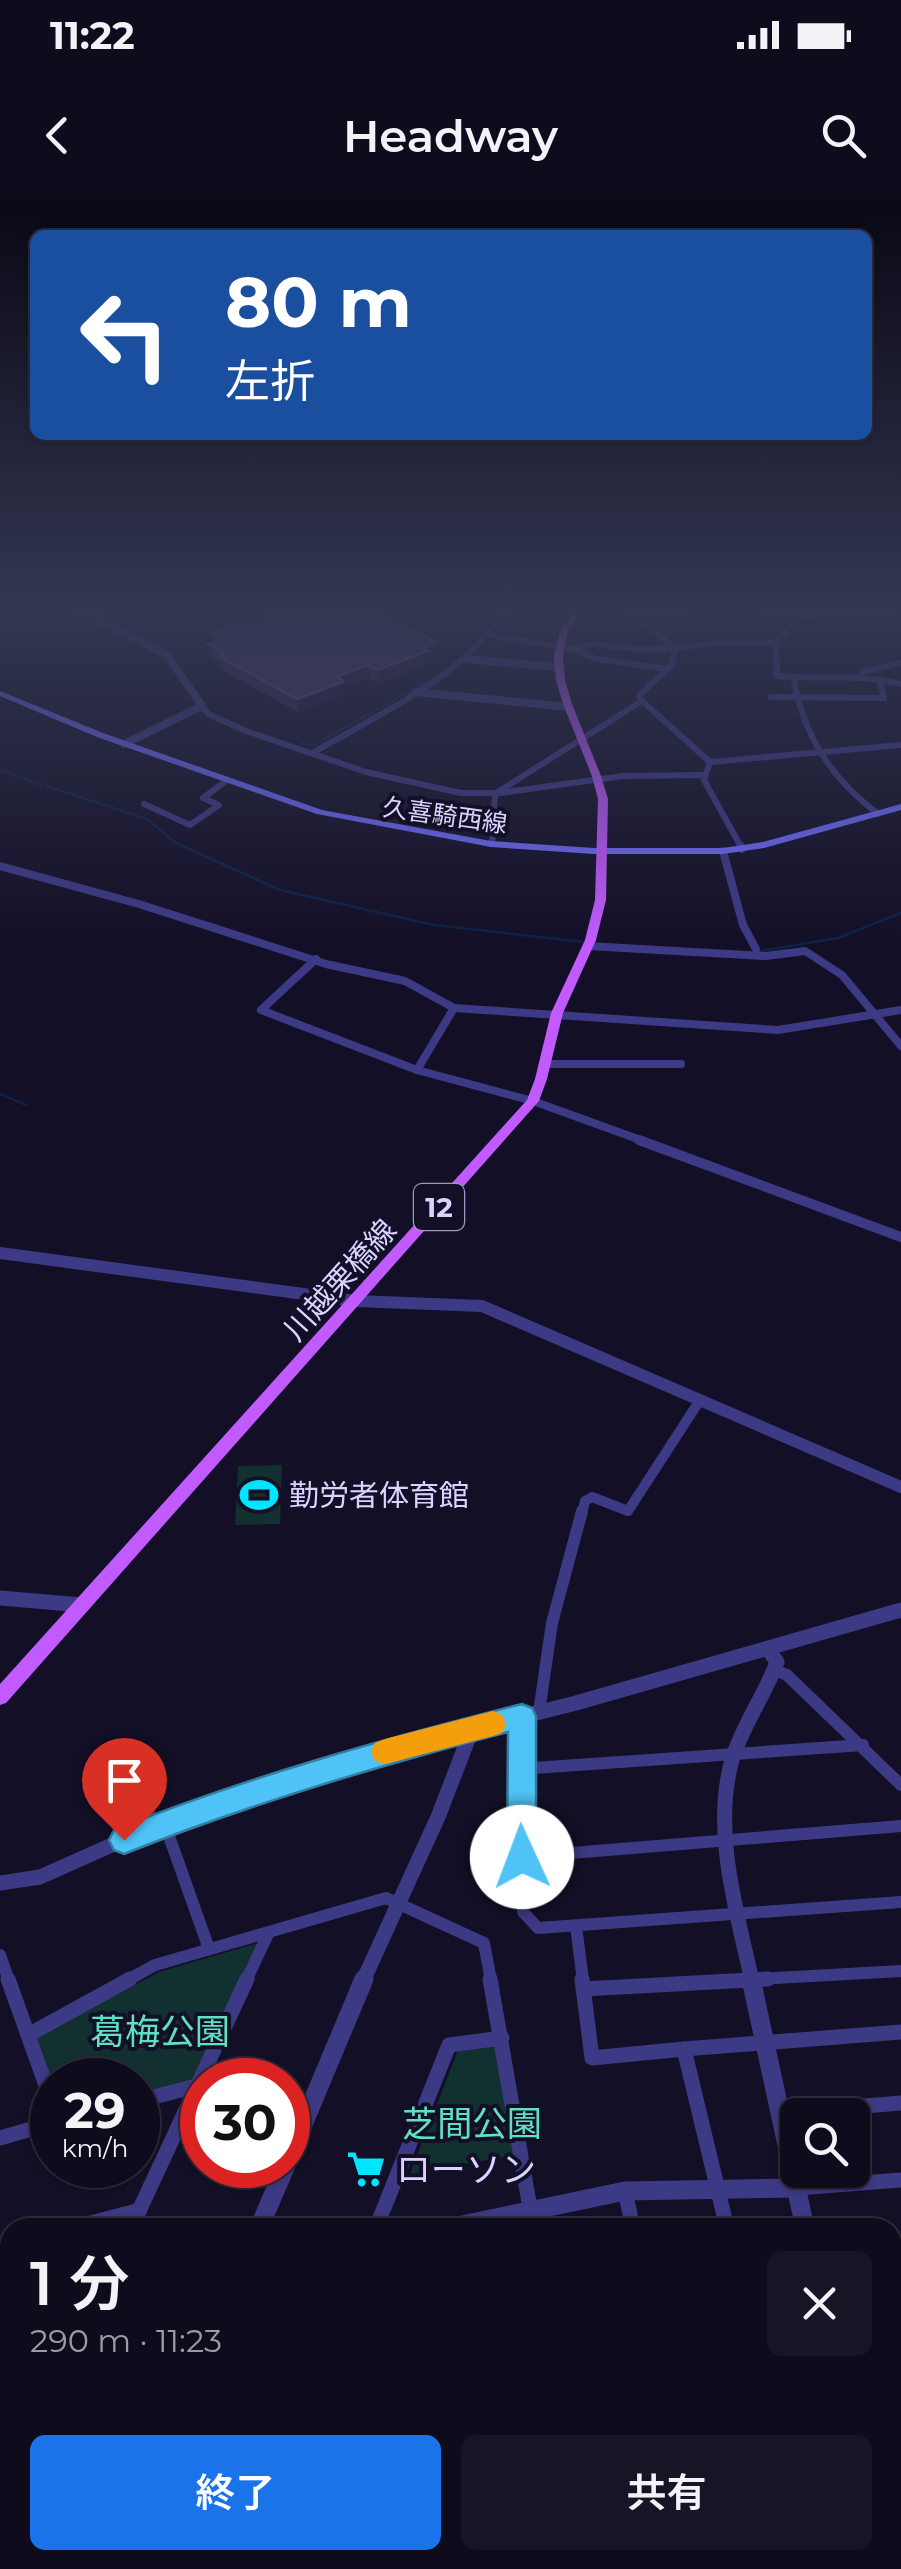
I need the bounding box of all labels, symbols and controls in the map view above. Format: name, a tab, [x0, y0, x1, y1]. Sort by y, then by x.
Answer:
text: 11:22	[50, 12, 135, 59]
icon: back	[30, 108, 85, 163]
text: Headway	[343, 108, 558, 163]
icon: search	[816, 108, 871, 163]
text: 80 m	[225, 259, 412, 345]
icon: left	[60, 270, 190, 400]
text: 左折	[225, 353, 315, 408]
street label: 久喜騎西線	[381, 791, 509, 839]
road number: 12	[414, 1184, 464, 1230]
street label: 川越栗橋線	[276, 1212, 404, 1348]
sports icon: 勤労者体育館	[238, 1474, 280, 1516]
place label: 勤労者体育館	[289, 1477, 469, 1514]
pin	[82, 1738, 167, 1841]
icon: arrive	[97, 1753, 152, 1808]
position arrow	[470, 1805, 574, 1909]
park label: 葛梅公園	[90, 2010, 230, 2053]
speed limit sign: 30	[180, 2058, 310, 2188]
text: 29	[64, 2080, 126, 2141]
map controls	[780, 2098, 870, 2188]
button: search	[780, 2098, 870, 2188]
park label: 芝間公園	[402, 2102, 542, 2145]
text: km/h	[62, 2133, 128, 2163]
supermarket icon: ローソン	[345, 2148, 387, 2190]
place label: ローソン	[396, 2148, 536, 2191]
text: 1 分	[30, 2247, 129, 2320]
button: close	[767, 2251, 872, 2356]
text: 290 m · 11:23	[30, 2321, 222, 2360]
button: 終了	[30, 2435, 441, 2550]
button: 共有	[461, 2435, 872, 2550]

